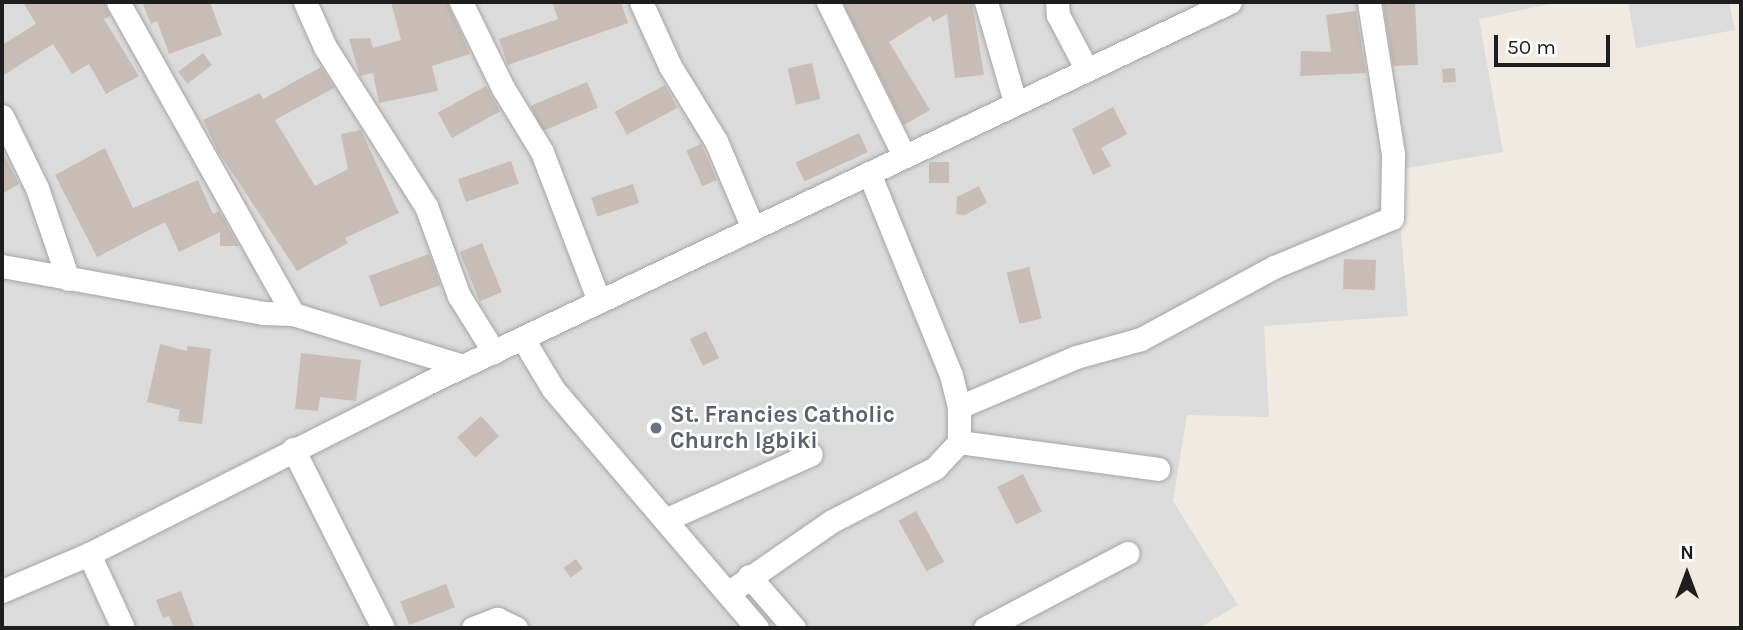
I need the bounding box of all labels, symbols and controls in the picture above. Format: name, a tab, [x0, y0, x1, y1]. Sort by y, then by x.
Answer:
scale bar	[1498, 21, 1614, 65]
text: 50 m	[1507, 35, 1556, 59]
place label: St. Francies Catholic Church Igbiki	[670, 401, 895, 455]
marker: St. Francies Catholic Church Igbiki	[648, 420, 664, 436]
north arrow	[1652, 539, 1722, 609]
text: N	[1680, 542, 1694, 564]

